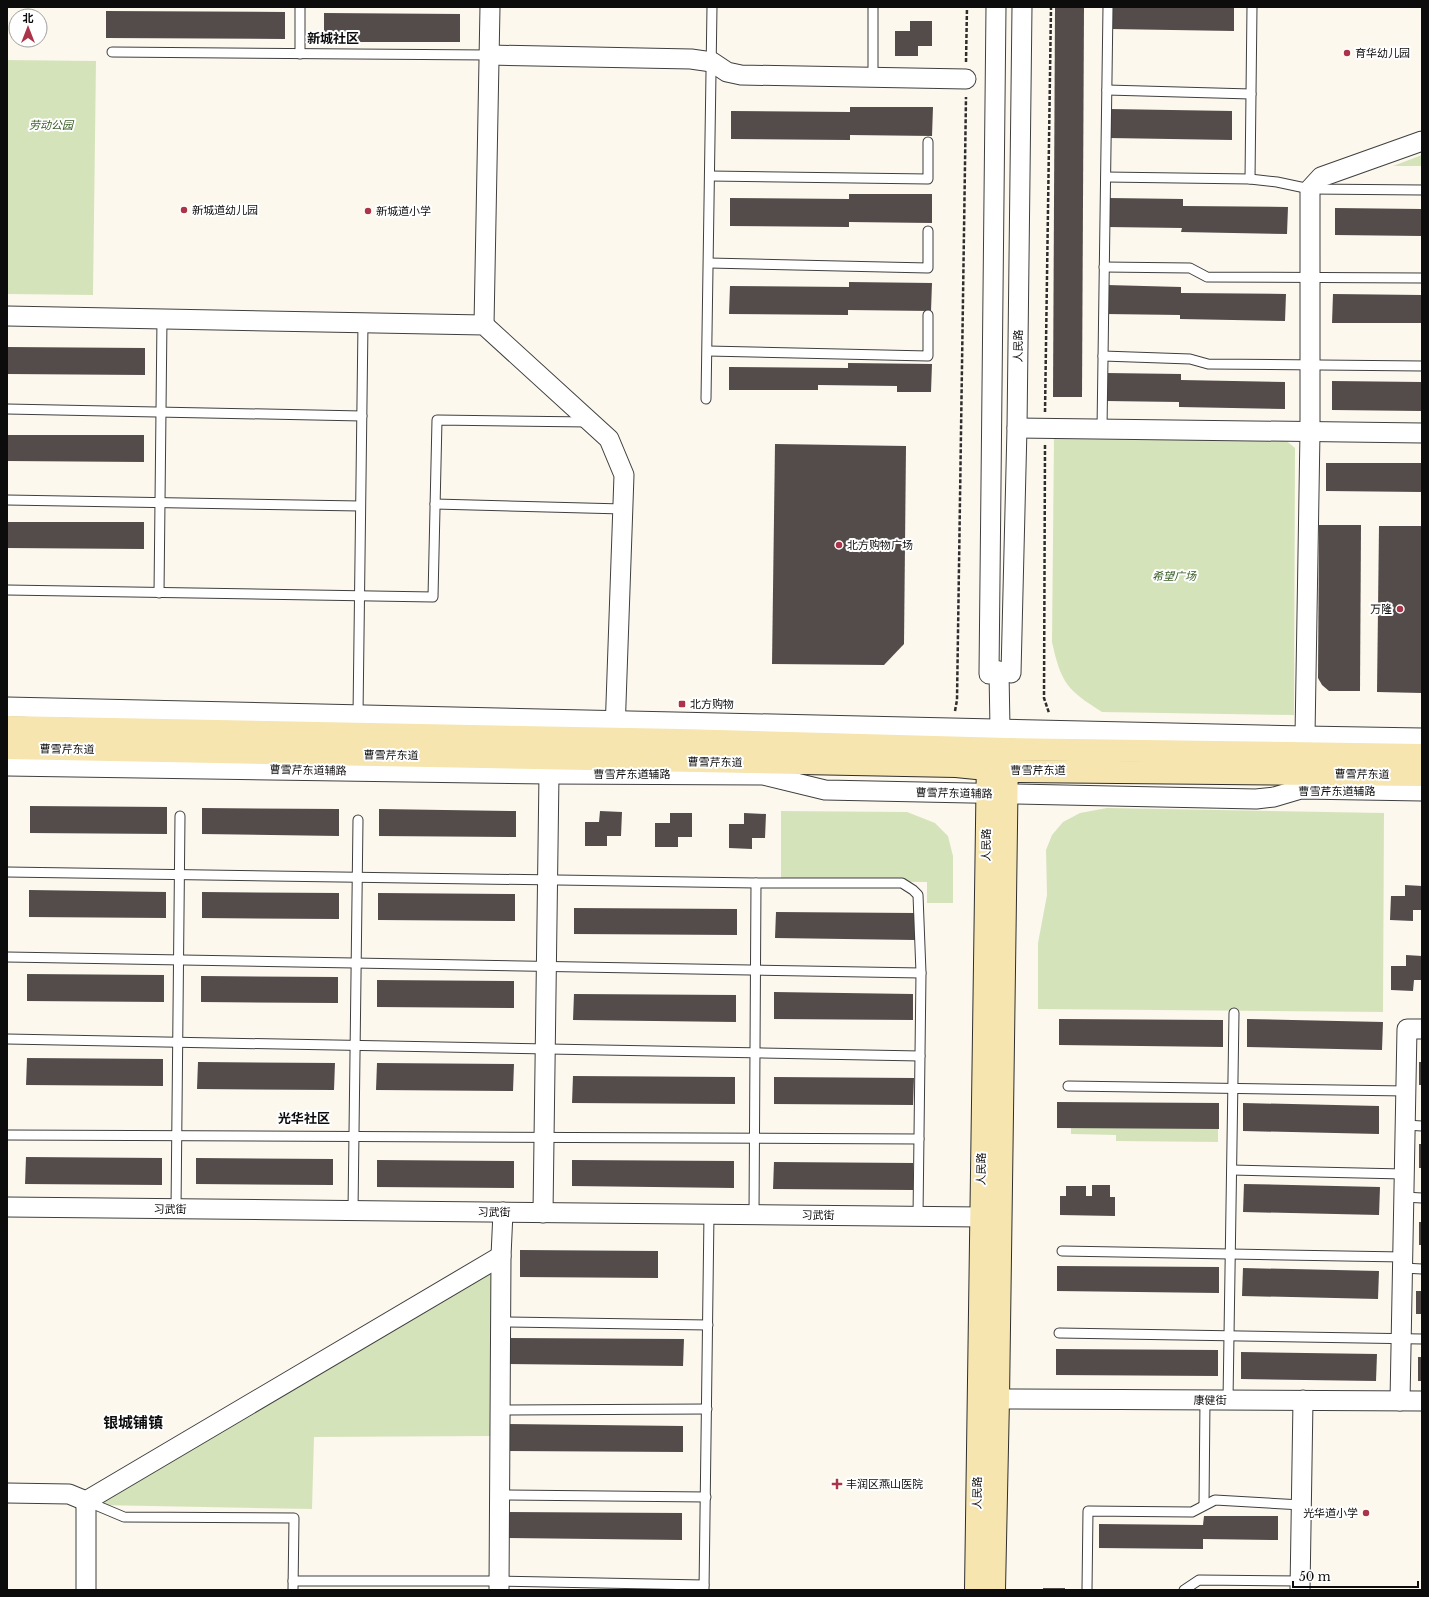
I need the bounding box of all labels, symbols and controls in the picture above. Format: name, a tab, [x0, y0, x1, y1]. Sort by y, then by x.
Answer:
north arrow	[8, 8, 48, 48]
text: 北	[23, 11, 34, 25]
district label: 新城社区	[307, 30, 359, 47]
place label: 育华幼儿园	[1355, 46, 1410, 60]
marker: 育华幼儿园	[1342, 48, 1352, 58]
park label: 劳动公园	[29, 118, 75, 132]
place label: 新城道幼儿园	[192, 203, 258, 217]
place label: 新城道小学	[376, 204, 431, 218]
marker: 新城道幼儿园	[179, 205, 189, 215]
marker: 新城道小学	[363, 206, 373, 216]
street label: 人民路	[1011, 329, 1025, 363]
place label: 北方购物广场	[847, 538, 913, 552]
marker: 北方购物广场	[834, 540, 844, 550]
park label: 希望广场	[1152, 569, 1197, 583]
place label: 万隆	[1370, 602, 1392, 616]
marker: 万隆	[1395, 604, 1405, 614]
place label: 北方购物	[690, 697, 734, 711]
marker: 北方购物	[677, 699, 687, 709]
street label: 曹雪芹东道	[39, 742, 95, 756]
street label: 曹雪芹东道	[363, 748, 419, 762]
street label: 曹雪芹东道	[687, 755, 743, 769]
street label: 曹雪芹东道辅路	[269, 762, 347, 778]
street label: 曹雪芹东道	[1011, 763, 1066, 777]
street label: 曹雪芹东道辅路	[594, 767, 671, 781]
street label: 曹雪芹东道	[1334, 767, 1390, 781]
street label: 曹雪芹东道辅路	[1299, 784, 1376, 798]
street label: 曹雪芹东道辅路	[915, 785, 993, 801]
street label: 人民路	[979, 828, 993, 862]
district label: 光华社区	[278, 1110, 330, 1127]
street label: 人民路	[974, 1152, 988, 1186]
street label: 习武街	[153, 1202, 187, 1216]
street label: 习武街	[477, 1205, 511, 1219]
street label: 习武街	[801, 1208, 835, 1222]
street label: 康健街	[1194, 1393, 1227, 1407]
district label: 银城铺镇	[103, 1413, 163, 1432]
street label: 人民路	[970, 1476, 984, 1510]
place label: 丰润区燕山医院	[846, 1477, 923, 1491]
marker: 丰润区燕山医院	[831, 1478, 843, 1490]
place label: 光华道小学	[1303, 1506, 1358, 1520]
marker: 光华道小学	[1361, 1508, 1371, 1518]
scale bar	[1293, 1563, 1418, 1589]
text: 50 m	[1299, 1569, 1331, 1584]

